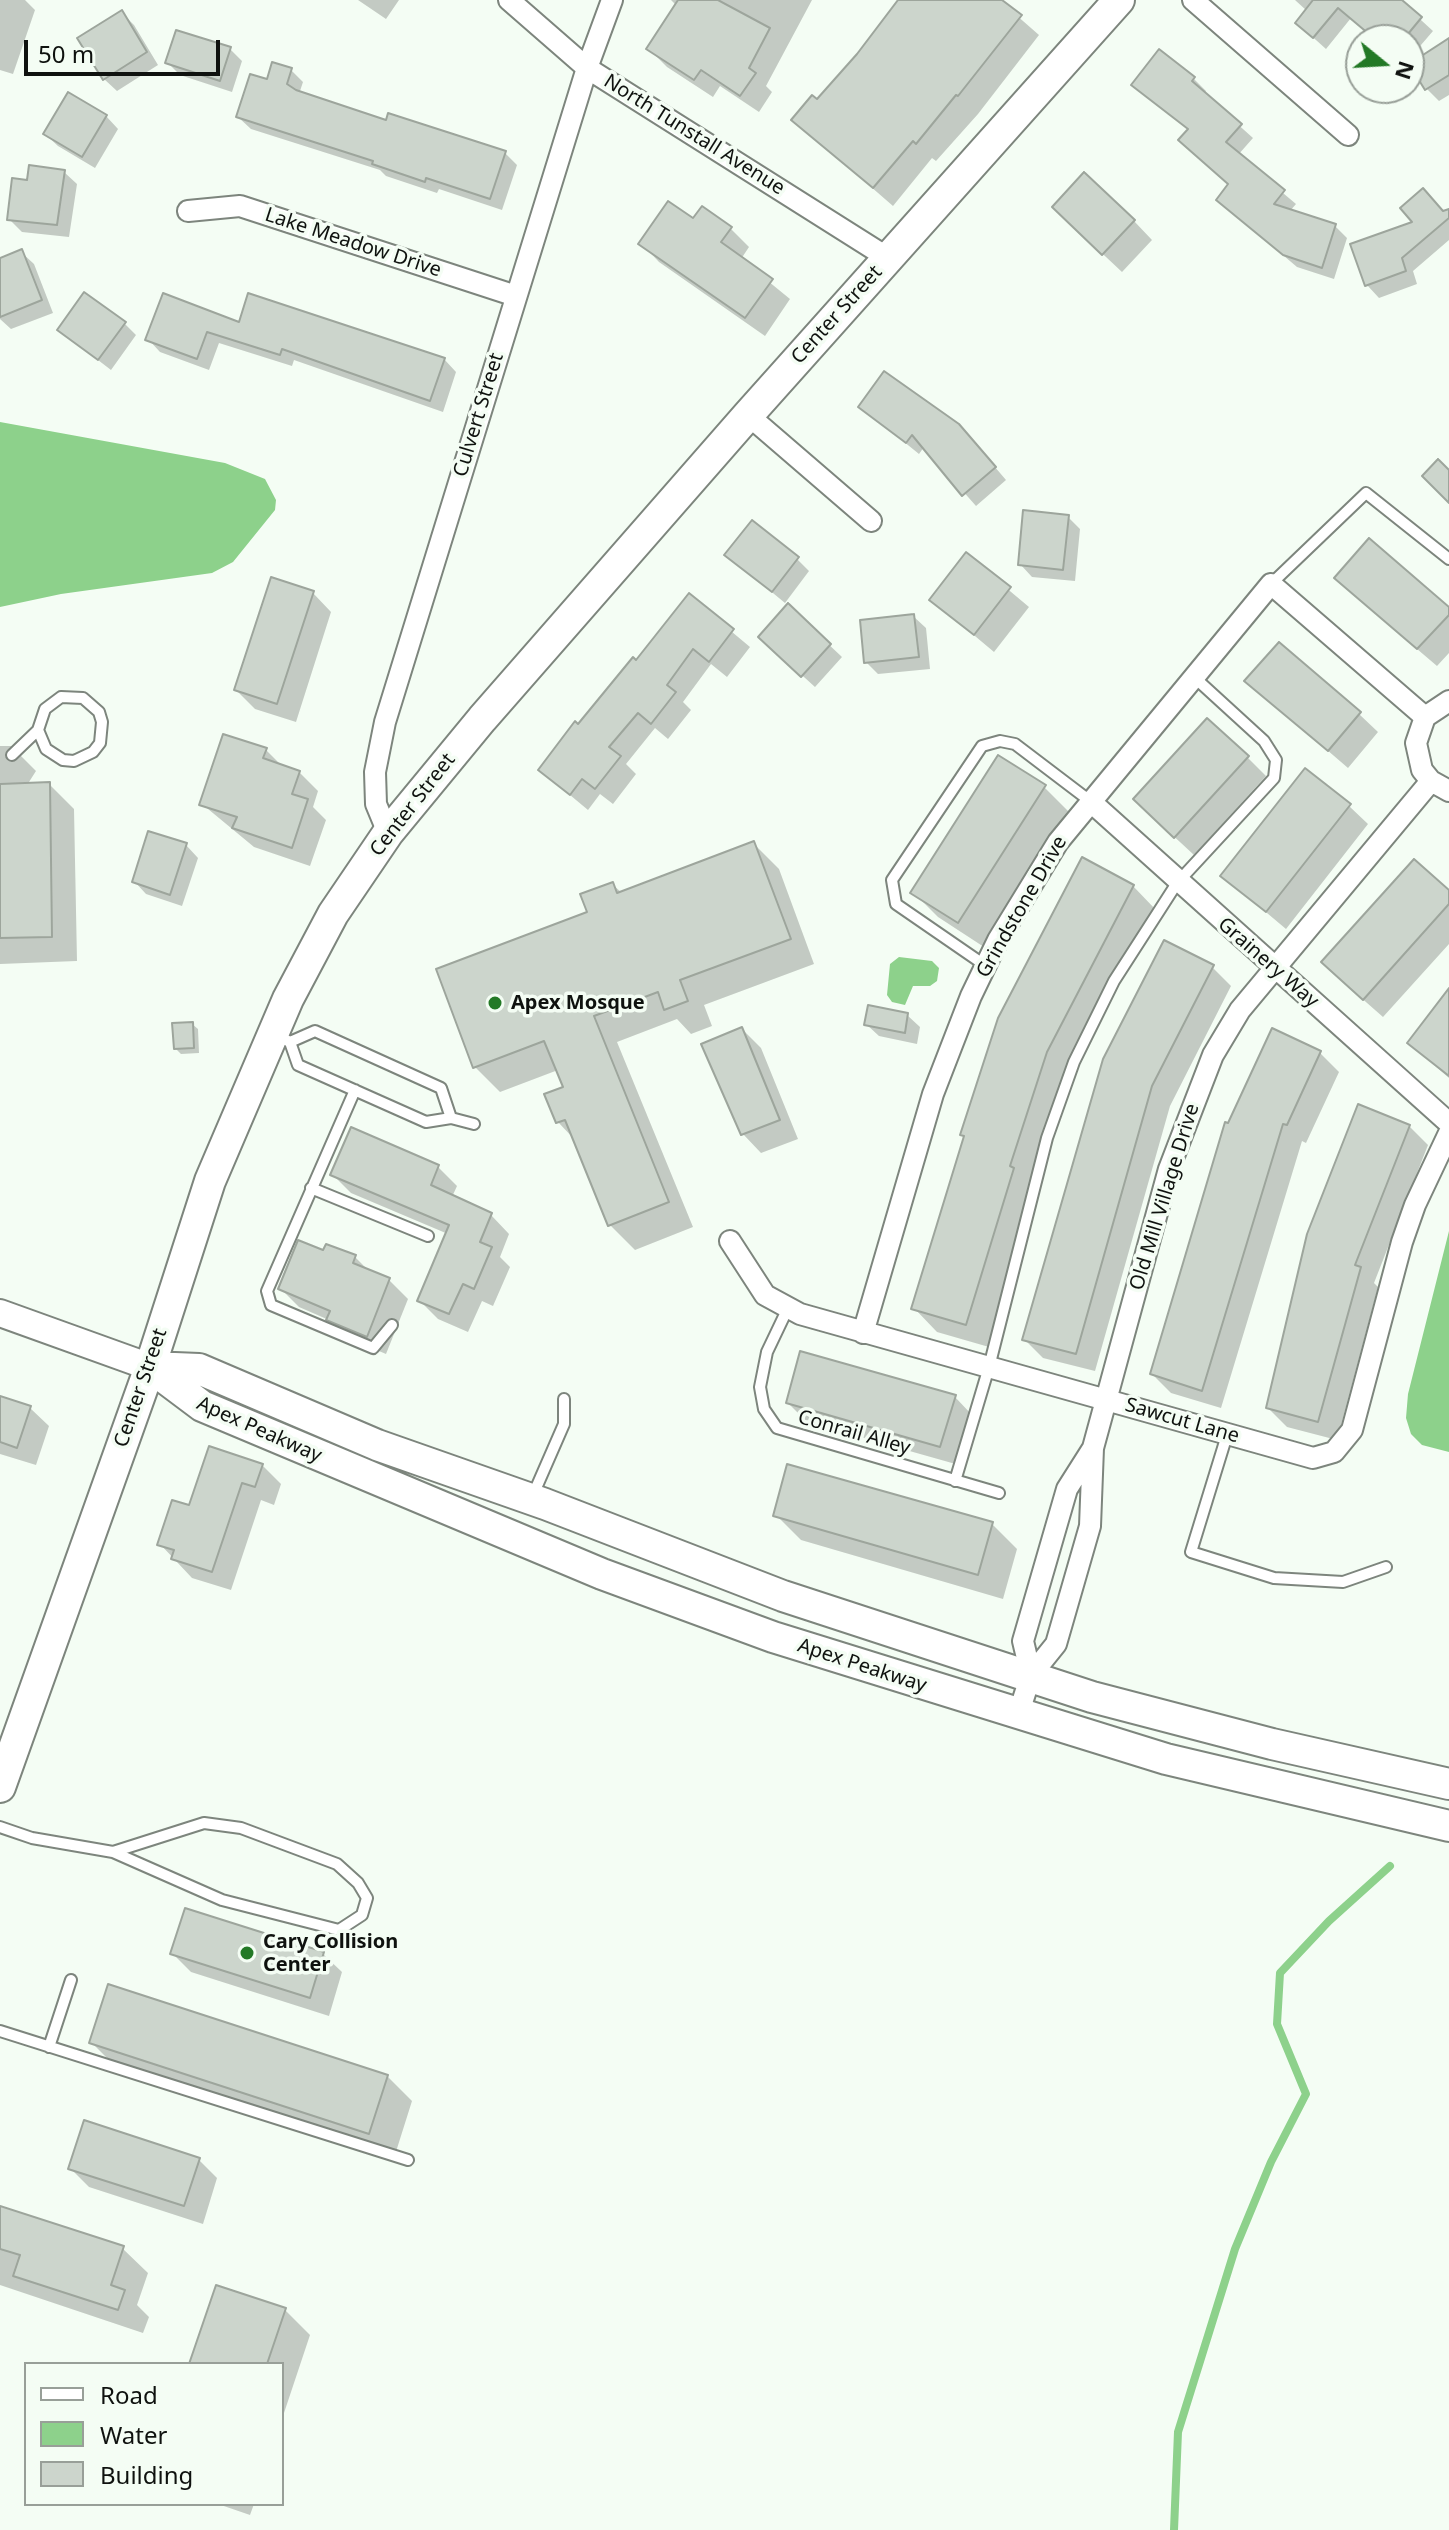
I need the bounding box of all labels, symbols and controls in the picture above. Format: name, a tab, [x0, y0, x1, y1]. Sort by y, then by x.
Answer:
scale bar	[28, 24, 224, 74]
north arrow	[1345, 24, 1425, 104]
text: 50 m	[38, 37, 94, 70]
text: N	[1389, 58, 1423, 84]
street label: North Tunstall Avenue	[599, 69, 789, 201]
street label: Lake Meadow Drive	[262, 203, 444, 283]
street label: Center Street	[787, 261, 887, 369]
street label: Culvert Street	[449, 350, 509, 480]
street label: Center Street	[365, 749, 461, 861]
street label: Grindstone Drive	[972, 832, 1072, 982]
street label: Grainery Way	[1213, 913, 1323, 1013]
place label: Apex Mosque	[511, 991, 645, 1015]
marker: Apex Mosque	[486, 994, 504, 1012]
street label: Old Mill Village Drive	[1125, 1101, 1205, 1293]
street label: Center Street	[109, 1325, 173, 1451]
street label: Apex Peakway	[193, 1392, 325, 1468]
street label: Sawcut Lane	[1122, 1393, 1242, 1449]
street label: Conrail Alley	[795, 1405, 913, 1461]
street label: Apex Peakway	[794, 1634, 930, 1698]
place label: Cary Collision Center	[263, 1930, 398, 1977]
marker: Cary Collision Center	[238, 1944, 256, 1962]
legend	[24, 2362, 284, 2506]
text: Road	[100, 2378, 158, 2411]
text: Water	[100, 2418, 167, 2451]
text: Building	[100, 2458, 193, 2491]

